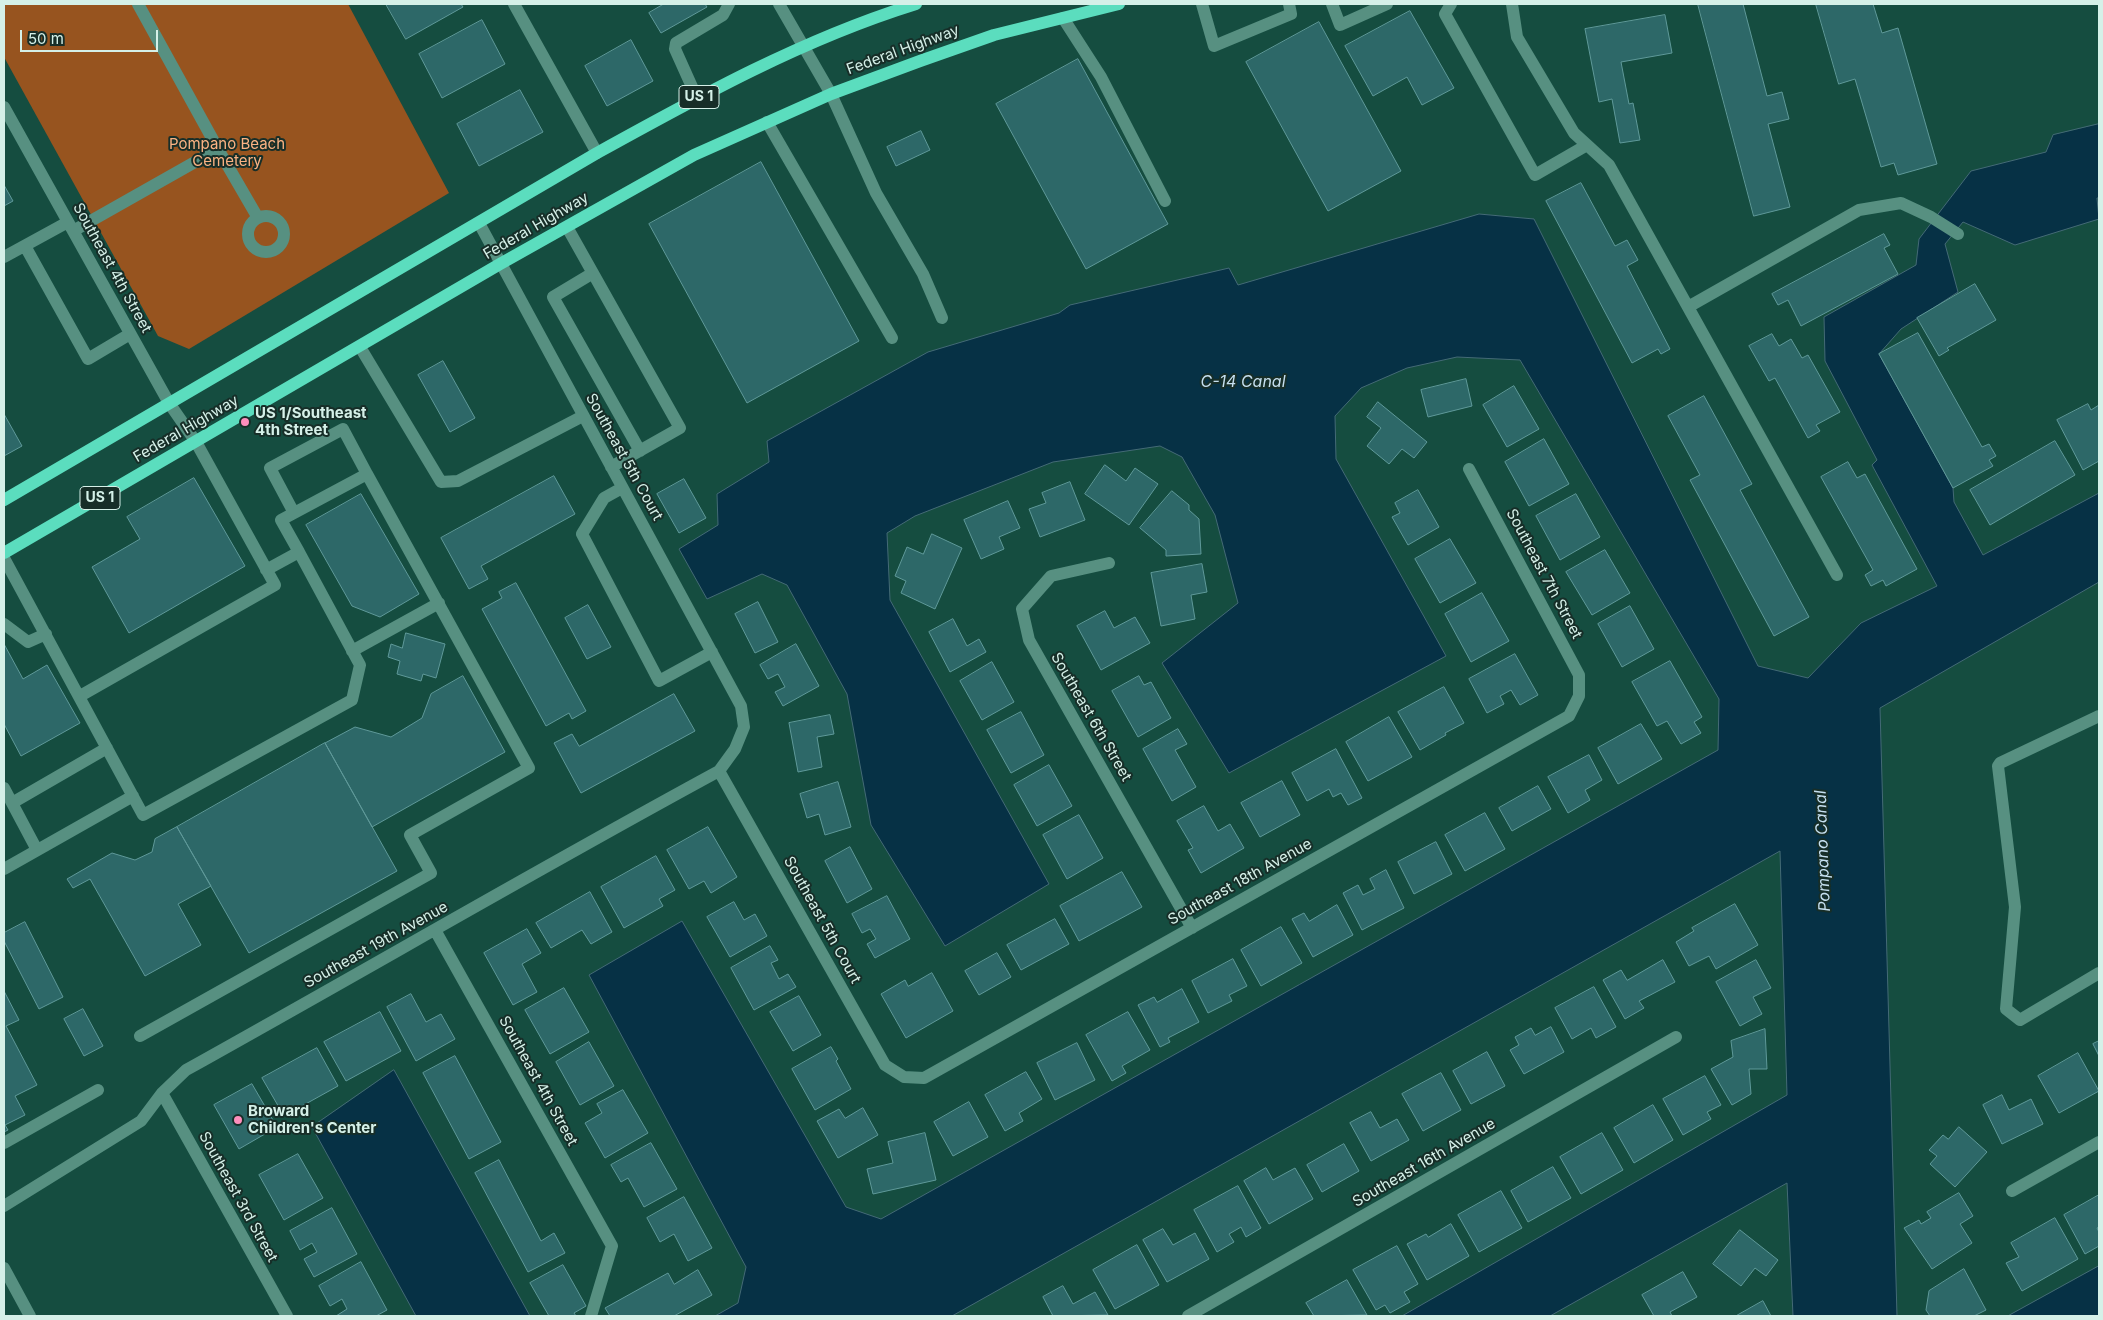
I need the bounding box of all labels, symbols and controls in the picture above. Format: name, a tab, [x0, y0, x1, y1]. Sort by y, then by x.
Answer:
scale bar	[22, 20, 160, 52]
street label: Federal Highway	[844, 21, 962, 79]
text: 50 m	[28, 29, 64, 48]
road number: US 1	[679, 85, 719, 108]
park label: Pompano Beach Cemetery	[169, 135, 285, 170]
street label: Federal Highway	[480, 189, 592, 263]
street label: Southeast 4th Street	[69, 200, 155, 336]
water label: C-14 Canal	[1200, 372, 1286, 392]
street label: Southeast 5th Court	[582, 390, 666, 524]
street label: Federal Highway	[130, 392, 242, 466]
place label: US 1/Southeast 4th Street	[255, 404, 367, 439]
marker: US 1/Southeast 4th Street	[239, 416, 251, 428]
road number: US 1	[80, 486, 120, 509]
street label: Southeast 7th Street	[1502, 506, 1586, 642]
street label: Southeast 6th Street	[1047, 650, 1135, 784]
water label: Pompano Canal	[1811, 790, 1835, 912]
street label: Southeast 18th Avenue	[1165, 835, 1315, 929]
street label: Southeast 5th Court	[780, 853, 864, 987]
street label: Southeast 19th Avenue	[301, 898, 451, 992]
street label: Southeast 4th Street	[495, 1013, 581, 1149]
place label: Broward Children's Center	[248, 1102, 376, 1137]
marker: Broward Children's Center	[232, 1114, 244, 1126]
street label: Southeast 16th Avenue	[1349, 1115, 1499, 1211]
street label: Southeast 3rd Street	[195, 1129, 281, 1265]

